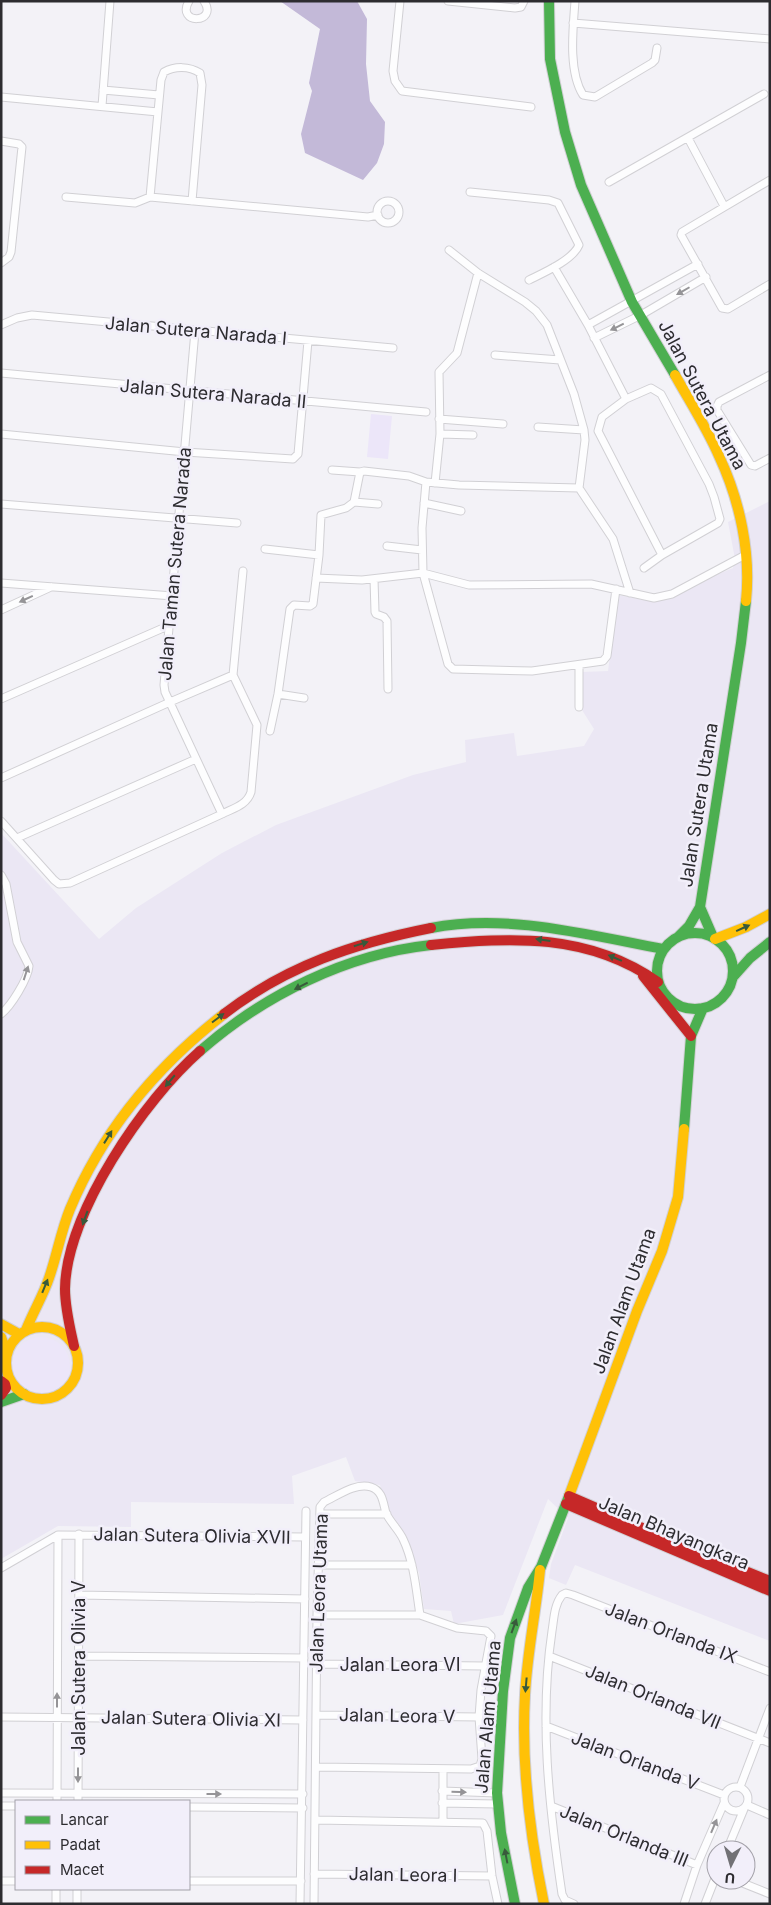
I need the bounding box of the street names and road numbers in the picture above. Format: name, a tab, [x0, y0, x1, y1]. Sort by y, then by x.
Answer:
street label: Jalan Sutera Narada I	[104, 312, 288, 349]
street label: Jalan Sutera Utama	[654, 316, 751, 473]
street label: Jalan Sutera Narada II	[119, 375, 307, 412]
street label: Jalan Taman Sutera Narada	[154, 446, 195, 682]
street label: Jalan Sutera Utama	[675, 721, 722, 889]
street label: Jalan Alam Utama	[587, 1225, 660, 1377]
street label: Jalan Bhayangkara	[596, 1491, 753, 1574]
street label: Jalan Leora Utama	[305, 1513, 332, 1673]
street label: Jalan Sutera Olivia XVII	[93, 1523, 291, 1548]
street label: Jalan Sutera Olivia V	[68, 1580, 89, 1756]
street label: Jalan Orlanda IX	[602, 1598, 740, 1667]
street label: Jalan Alam Utama	[470, 1640, 505, 1794]
street label: Jalan Leora VI	[339, 1654, 461, 1675]
street label: Jalan Orlanda VII	[582, 1660, 724, 1733]
street label: Jalan Leora V	[339, 1704, 455, 1727]
street label: Jalan Sutera Olivia XI	[101, 1706, 281, 1731]
street label: Jalan Orlanda V	[568, 1727, 702, 1795]
street label: Jalan Orlanda III	[557, 1800, 692, 1871]
street label: Jalan Leora I	[348, 1863, 458, 1886]

